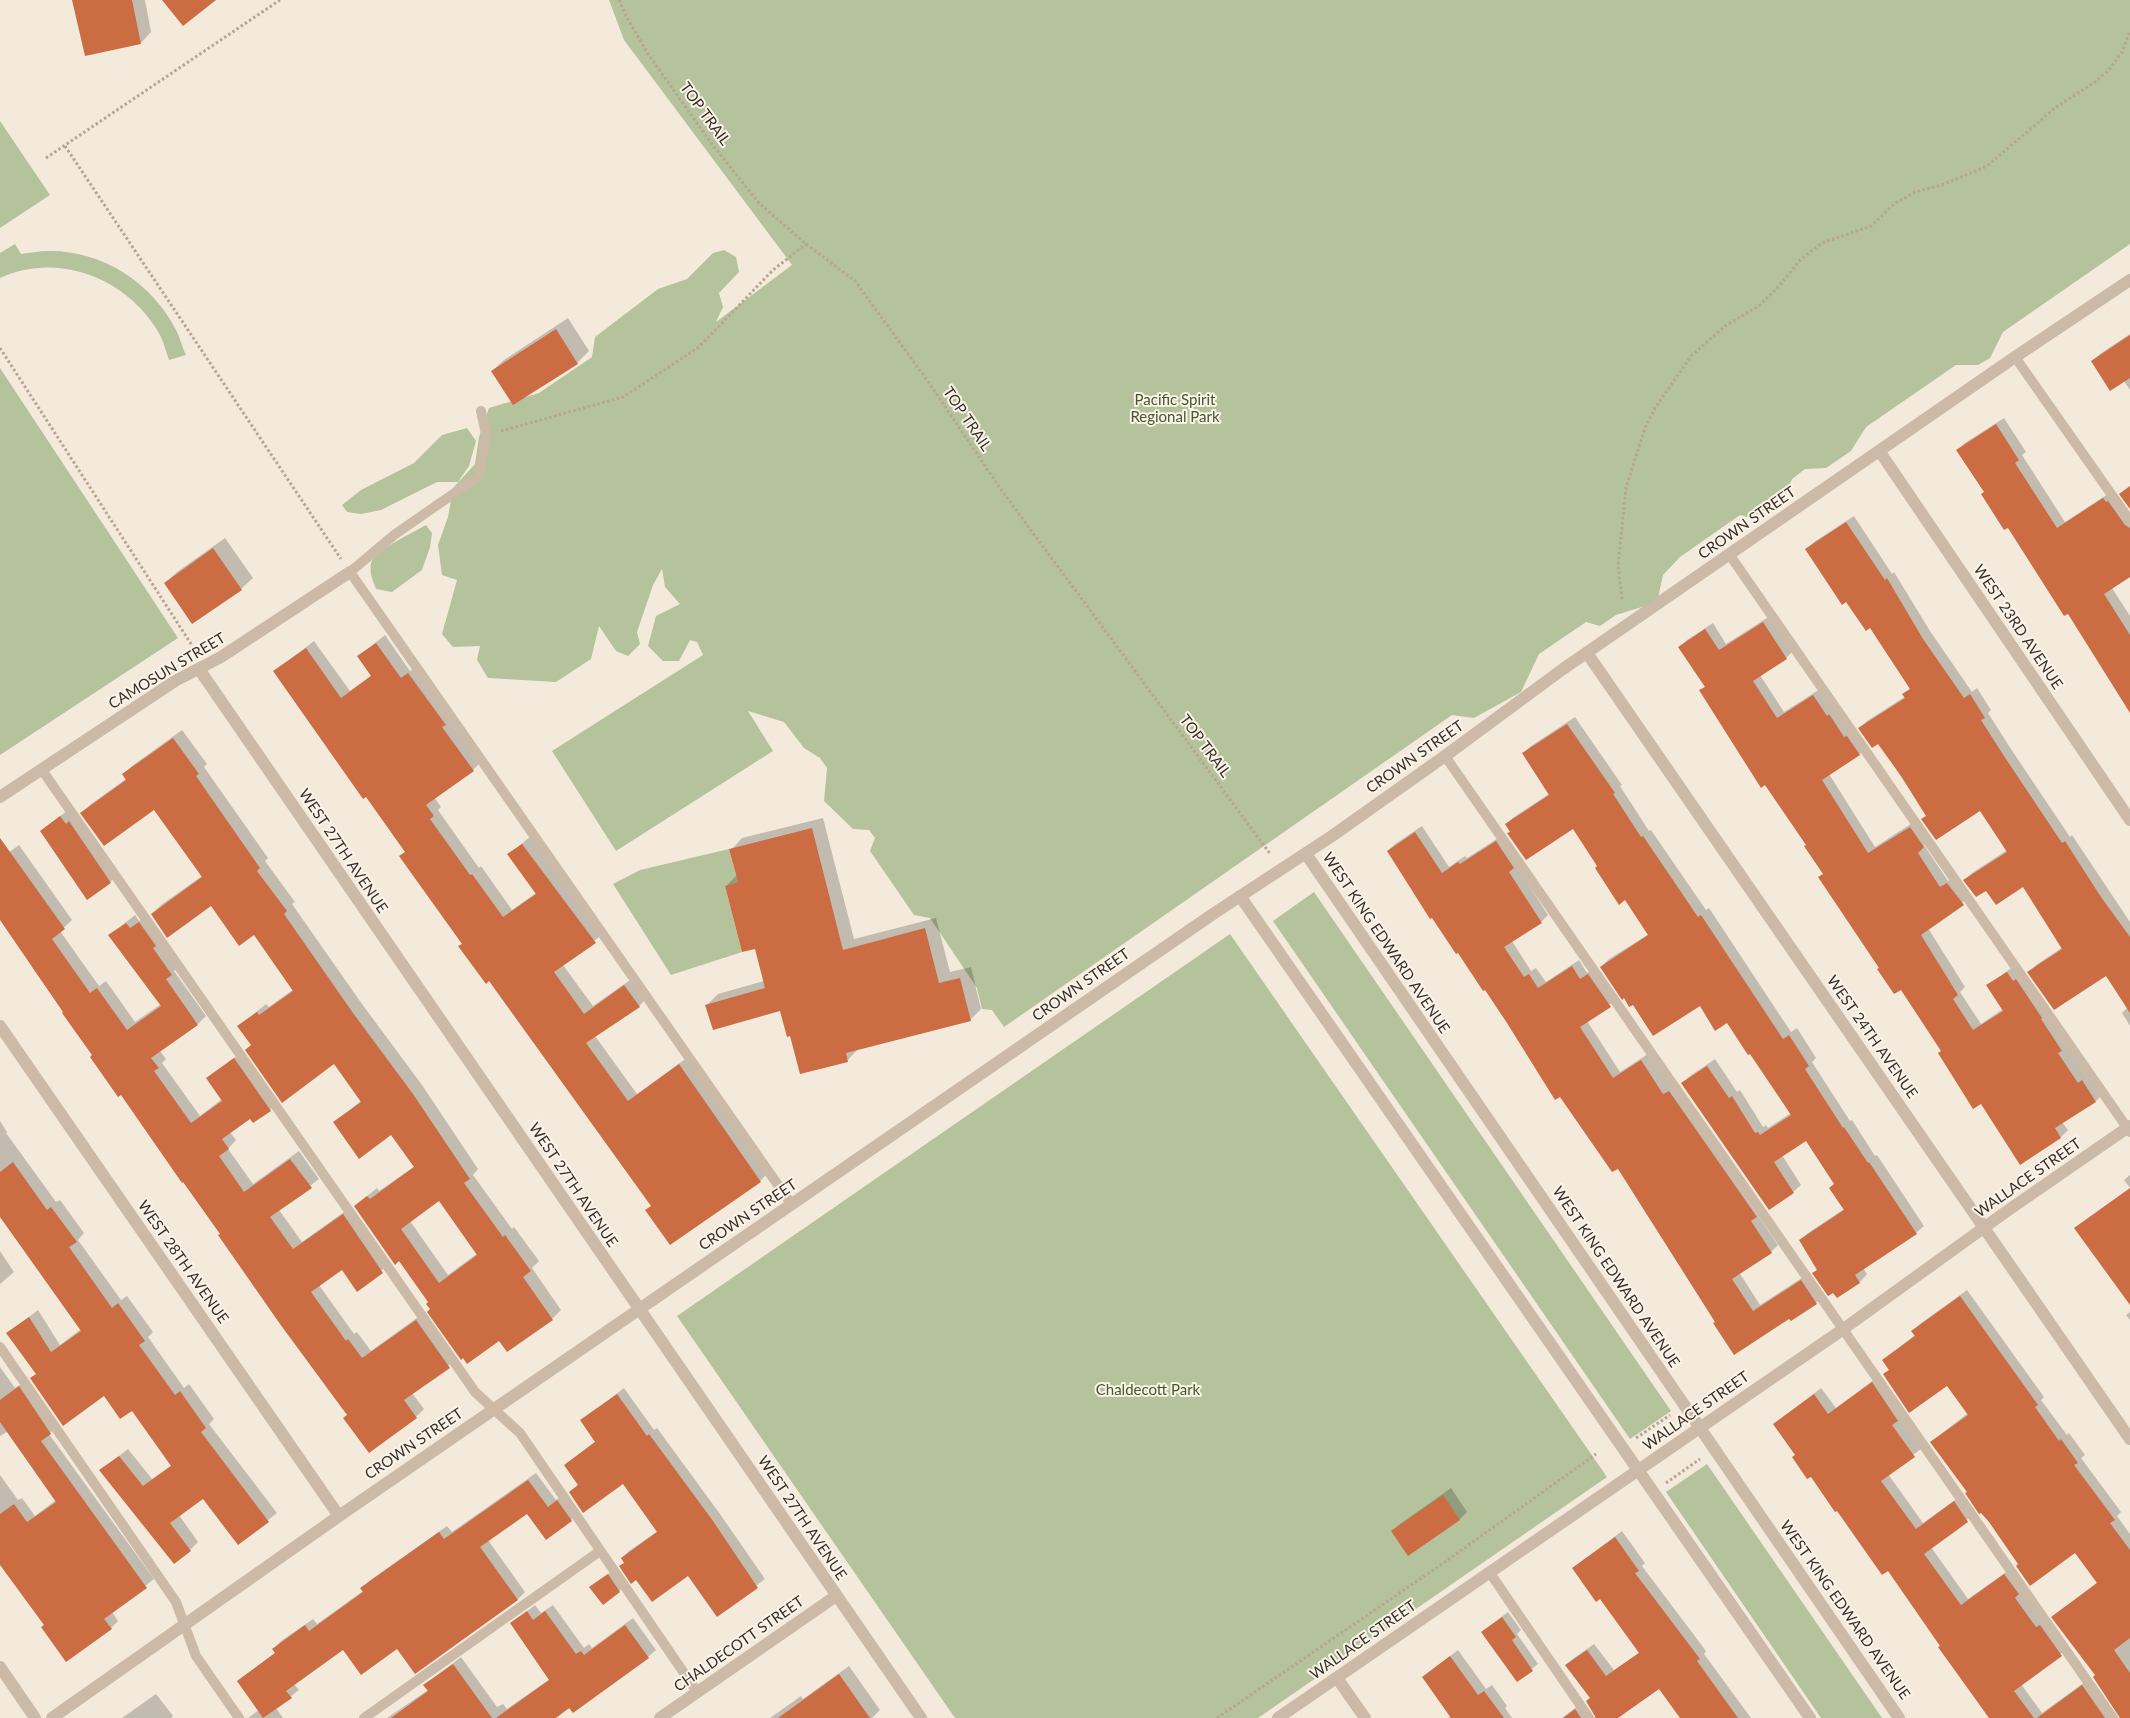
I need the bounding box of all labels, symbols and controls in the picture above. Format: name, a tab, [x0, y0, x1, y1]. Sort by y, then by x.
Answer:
street label: TOP TRAIL	[676, 79, 734, 149]
street label: TOP TRAIL	[939, 383, 995, 455]
park label: Pacific Spirit Regional Park	[1130, 391, 1220, 426]
street label: CROWN STREET	[1695, 483, 1799, 563]
street label: WEST 23RD AVENUE	[1970, 561, 2066, 693]
street label: CAMOSUN STREET	[105, 629, 229, 713]
street label: TOP TRAIL	[1176, 711, 1234, 781]
street label: CROWN STREET	[1363, 717, 1467, 797]
street label: WEST 27TH AVENUE	[295, 785, 391, 917]
street label: WEST KING EDWARD AVENUE	[1319, 849, 1453, 1037]
street label: CROWN STREET	[1029, 945, 1133, 1025]
street label: WEST 24TH AVENUE	[1823, 972, 1921, 1102]
street label: WEST 27TH AVENUE	[525, 1119, 621, 1251]
street label: WALLACE STREET	[1971, 1135, 2085, 1221]
street label: CROWN STREET	[695, 1176, 801, 1254]
street label: WEST KING EDWARD AVENUE	[1549, 1183, 1683, 1371]
street label: WEST 28TH AVENUE	[134, 1197, 232, 1327]
street label: WALLACE STREET	[1639, 1368, 1753, 1454]
park label: Chaldecott Park	[1096, 1381, 1200, 1399]
street label: CROWN STREET	[361, 1405, 467, 1483]
street label: WEST 27TH AVENUE	[754, 1452, 850, 1584]
street label: WEST KING EDWARD AVENUE	[1776, 1517, 1914, 1703]
street label: CHALDECOTT STREET	[671, 1592, 807, 1696]
street label: WALLACE STREET	[1306, 1597, 1420, 1683]

